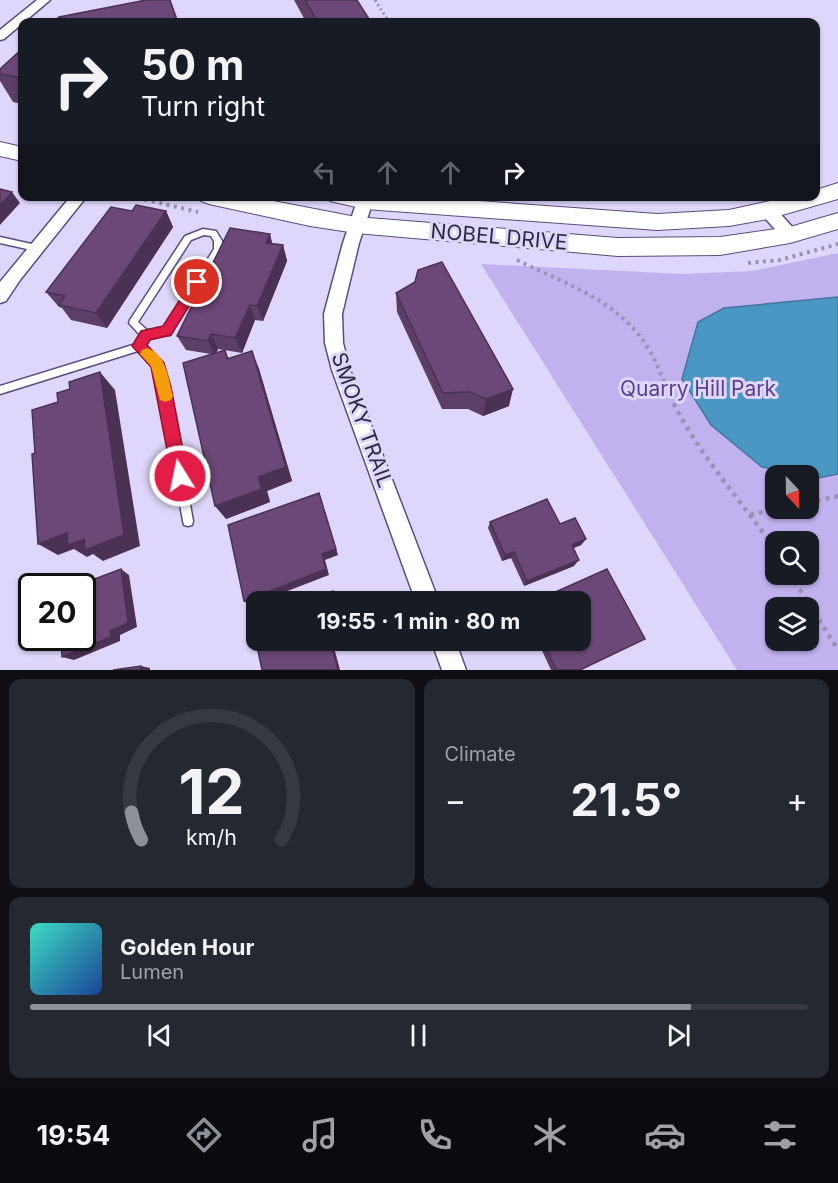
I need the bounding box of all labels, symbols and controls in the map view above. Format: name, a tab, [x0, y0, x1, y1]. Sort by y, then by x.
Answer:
text: 50 m	[141, 39, 244, 90]
icon: right	[42, 42, 120, 120]
text: Turn right	[141, 90, 265, 123]
icon: left	[308, 156, 341, 189]
icon: ahead	[371, 156, 404, 189]
icon: ahead	[434, 156, 467, 189]
icon: right	[497, 156, 530, 189]
street label: NOBEL DRIVE	[429, 218, 569, 255]
pin	[171, 256, 222, 307]
icon: arrive	[180, 265, 213, 298]
street label: SMOKY TRAIL	[326, 349, 398, 491]
park label: Quarry Hill Park	[620, 376, 777, 401]
position arrow	[148, 444, 212, 508]
north arrow	[765, 465, 819, 519]
map controls	[765, 465, 819, 651]
button: search	[765, 531, 819, 585]
speed limit sign: 20	[18, 573, 96, 651]
button: layers	[765, 597, 819, 651]
text: 19:55 · 1 min · 80 m	[317, 608, 520, 634]
text: Climate	[445, 742, 516, 766]
text: 12	[179, 754, 245, 829]
text: 21.5°	[570, 772, 682, 827]
text: −	[445, 780, 466, 820]
text: +	[786, 780, 808, 820]
text: km/h	[186, 825, 237, 851]
text: Golden Hour	[120, 934, 254, 960]
text: Lumen	[120, 960, 184, 984]
icon: previous	[143, 1019, 176, 1052]
icon: pause	[402, 1019, 435, 1052]
icon: next	[662, 1019, 695, 1052]
icon: directions	[183, 1114, 225, 1156]
icon: music	[299, 1114, 341, 1156]
icon: phone	[414, 1114, 456, 1156]
icon: climate	[529, 1114, 571, 1156]
icon: car	[644, 1114, 686, 1156]
icon: filters	[759, 1114, 801, 1156]
text: 19:54	[37, 1119, 110, 1152]

